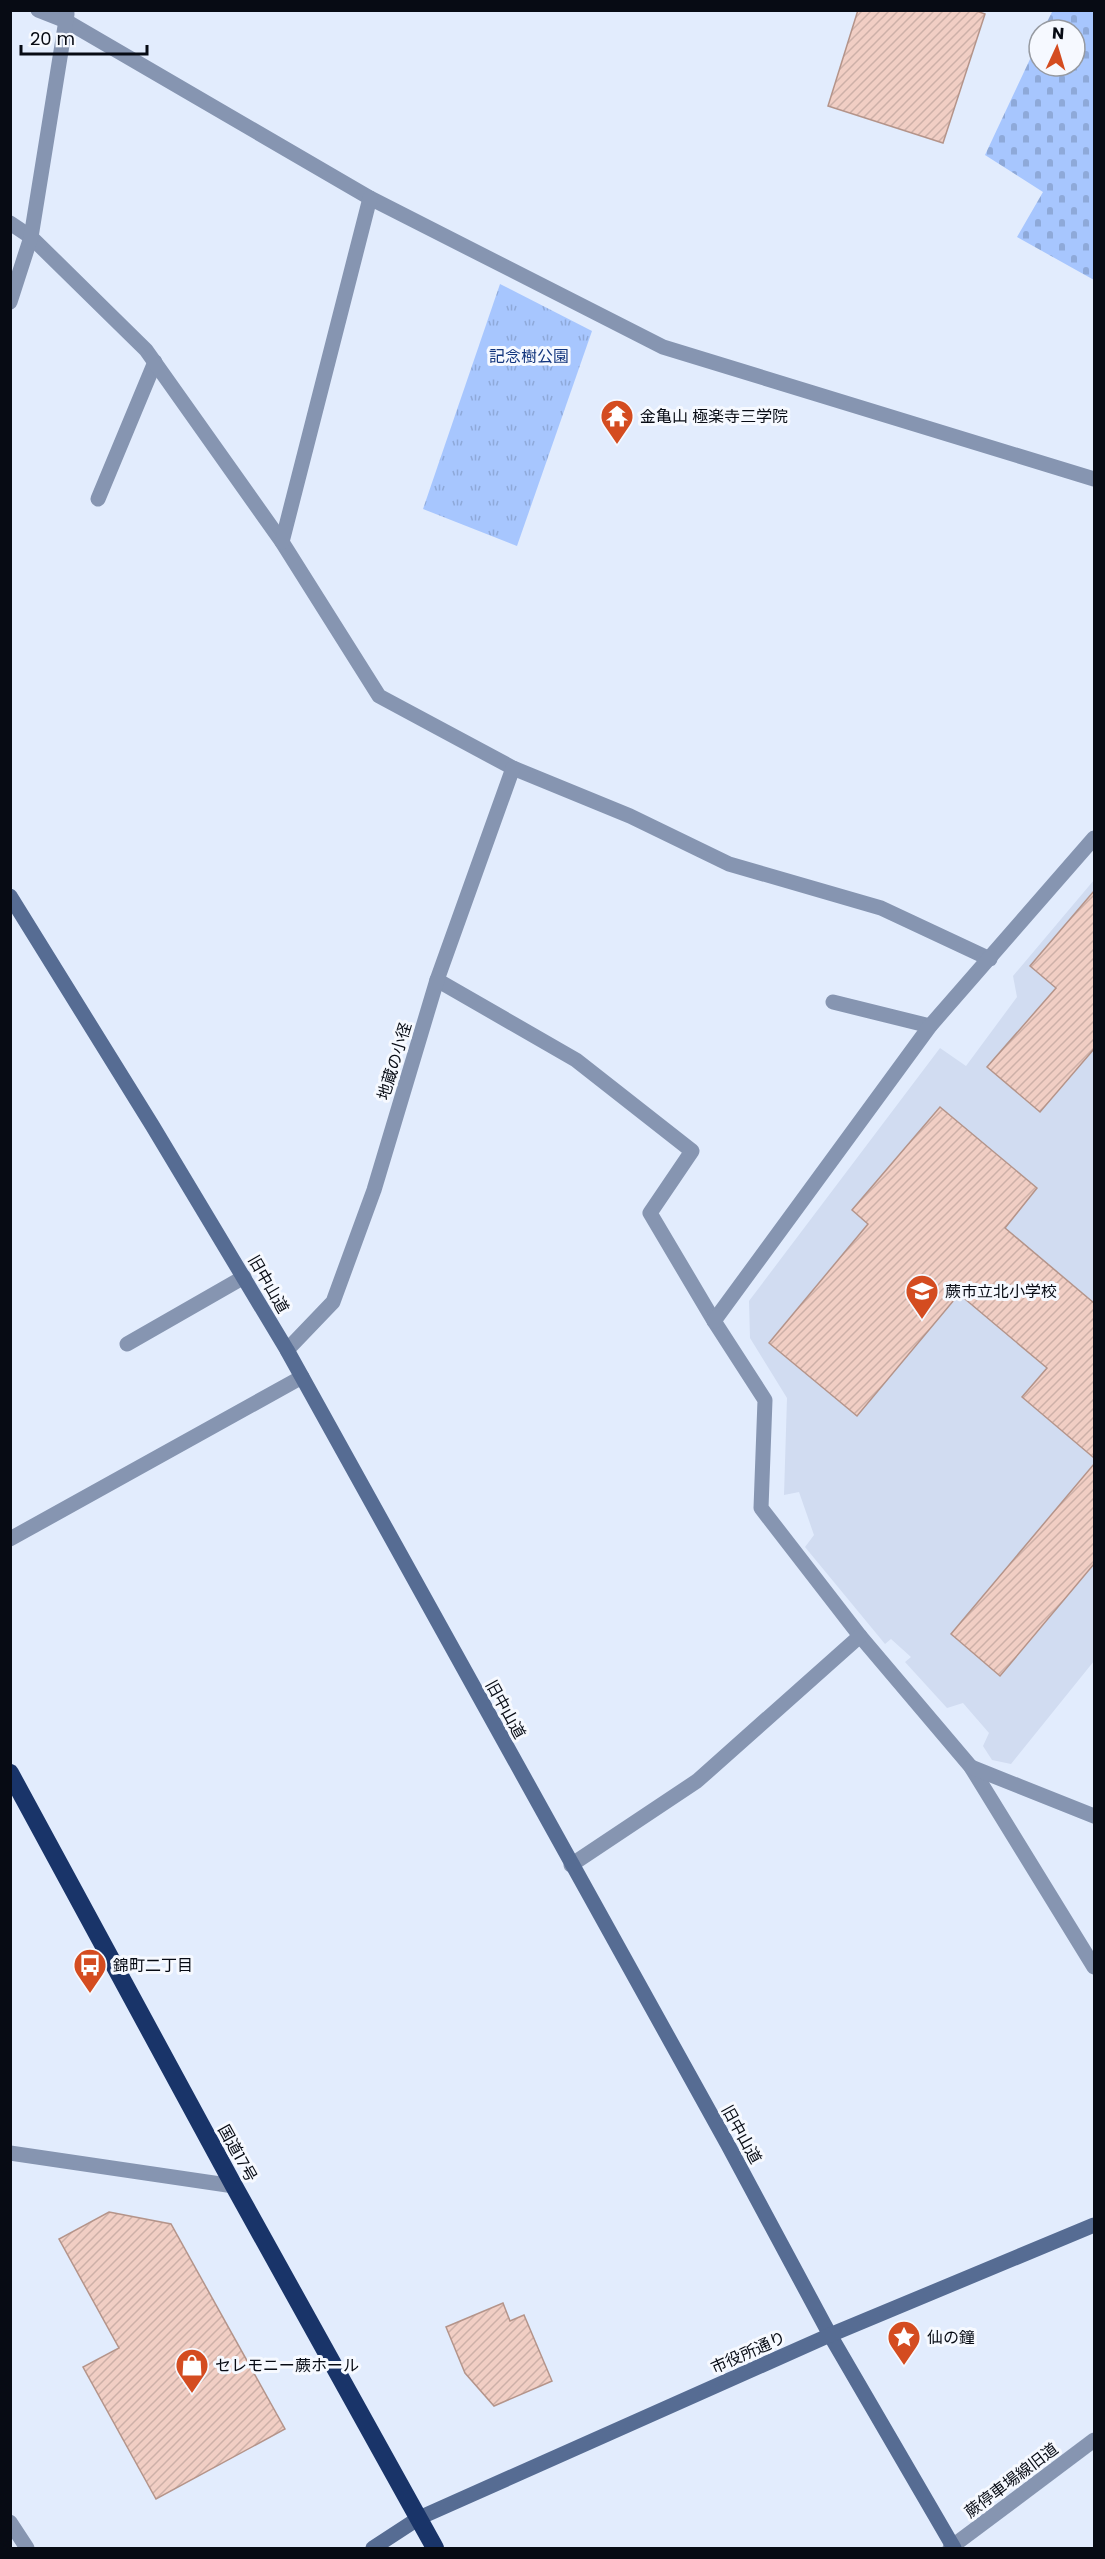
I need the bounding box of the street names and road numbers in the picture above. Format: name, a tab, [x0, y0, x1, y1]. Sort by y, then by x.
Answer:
street label: 地蔵の小径	[372, 1020, 417, 1103]
street label: 旧中山道	[243, 1251, 295, 1318]
street label: 旧中山道	[480, 1676, 531, 1743]
street label: 旧中山道	[716, 2101, 767, 2168]
street label: 国道17号	[213, 2121, 263, 2186]
street label: 市役所通り	[707, 2326, 789, 2379]
street label: 蕨停車場線旧道	[960, 2438, 1063, 2523]

